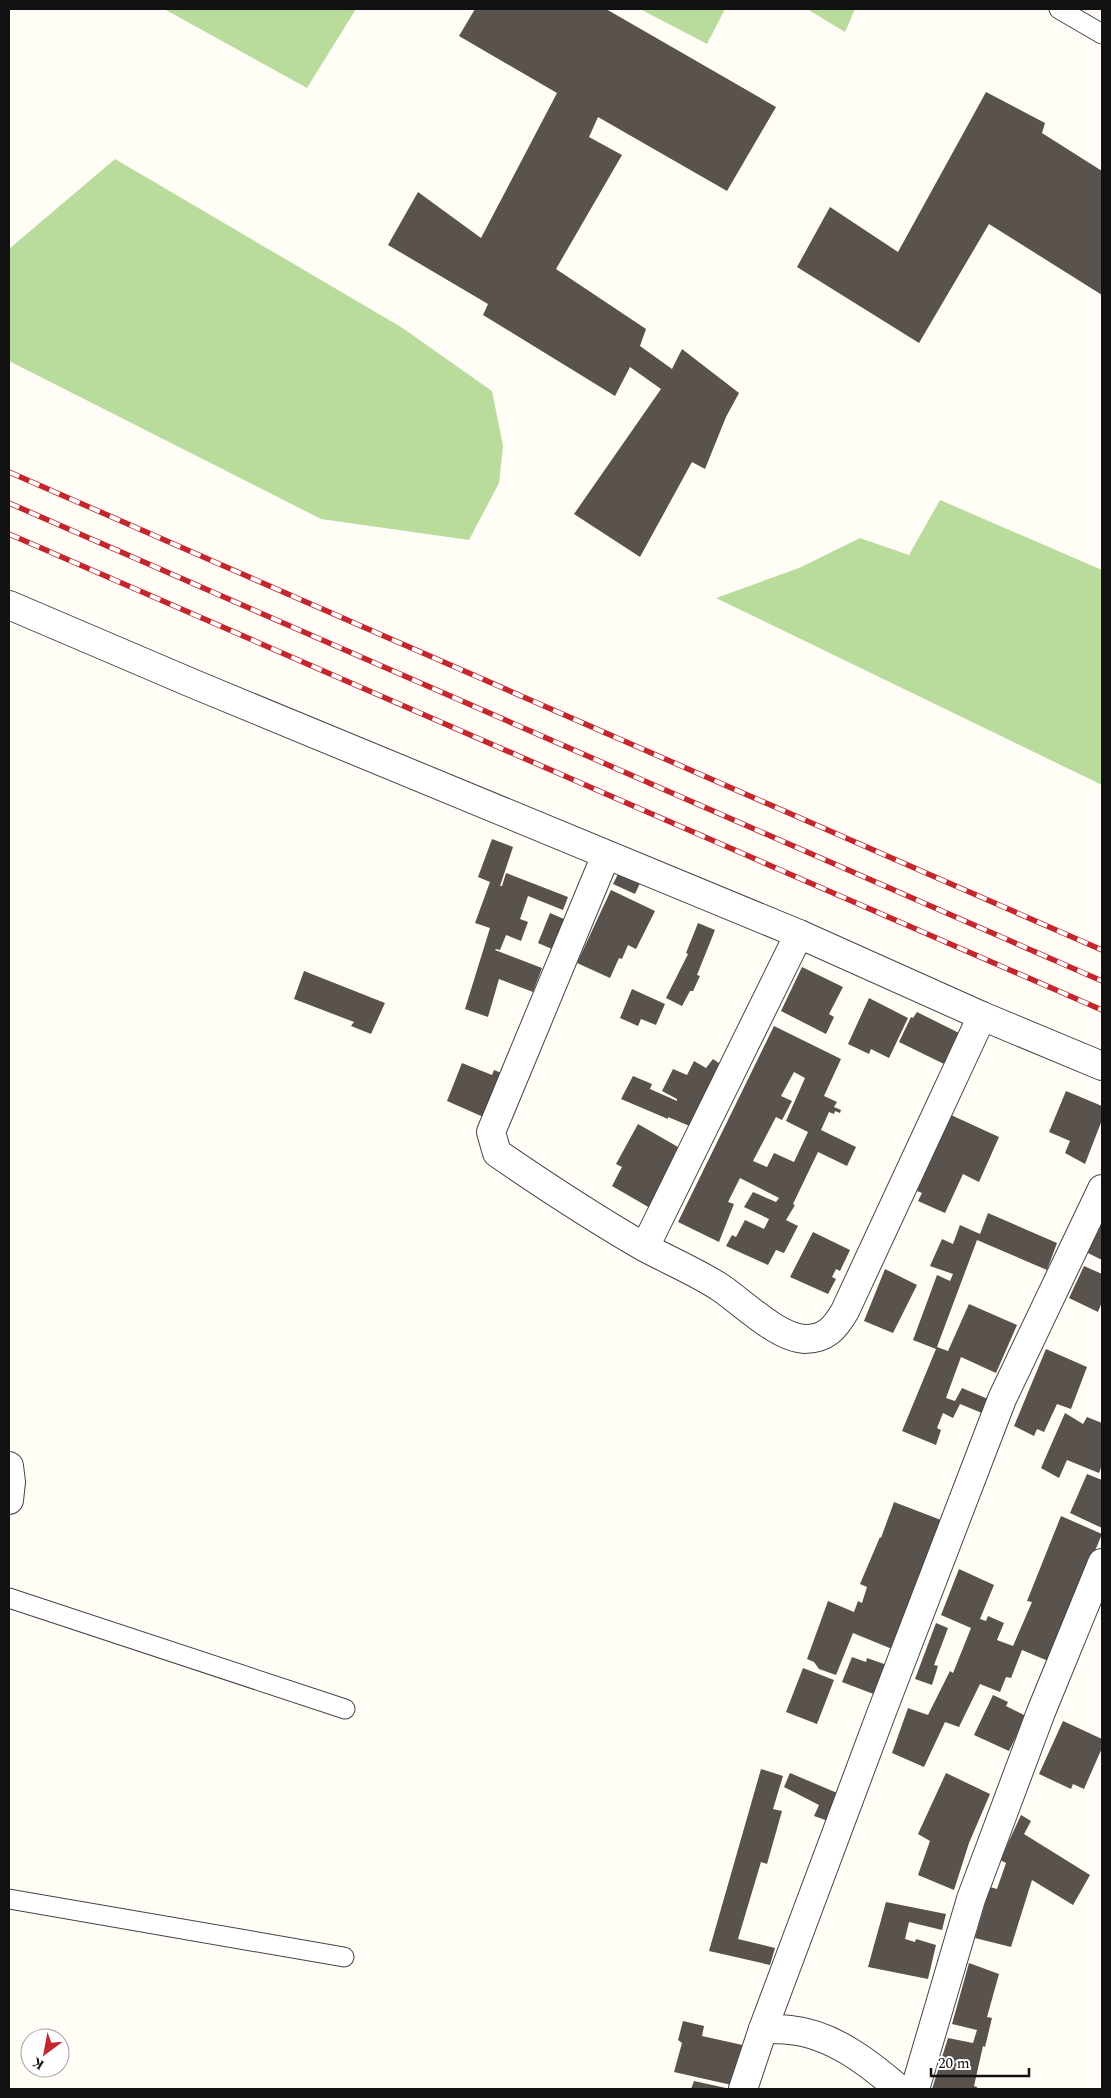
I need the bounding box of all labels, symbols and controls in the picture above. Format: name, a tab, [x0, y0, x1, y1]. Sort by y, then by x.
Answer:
north arrow	[20, 2028, 70, 2078]
scale bar	[931, 2046, 1028, 2078]
text: K	[28, 2052, 49, 2075]
text: 20 m	[938, 2052, 970, 2075]

